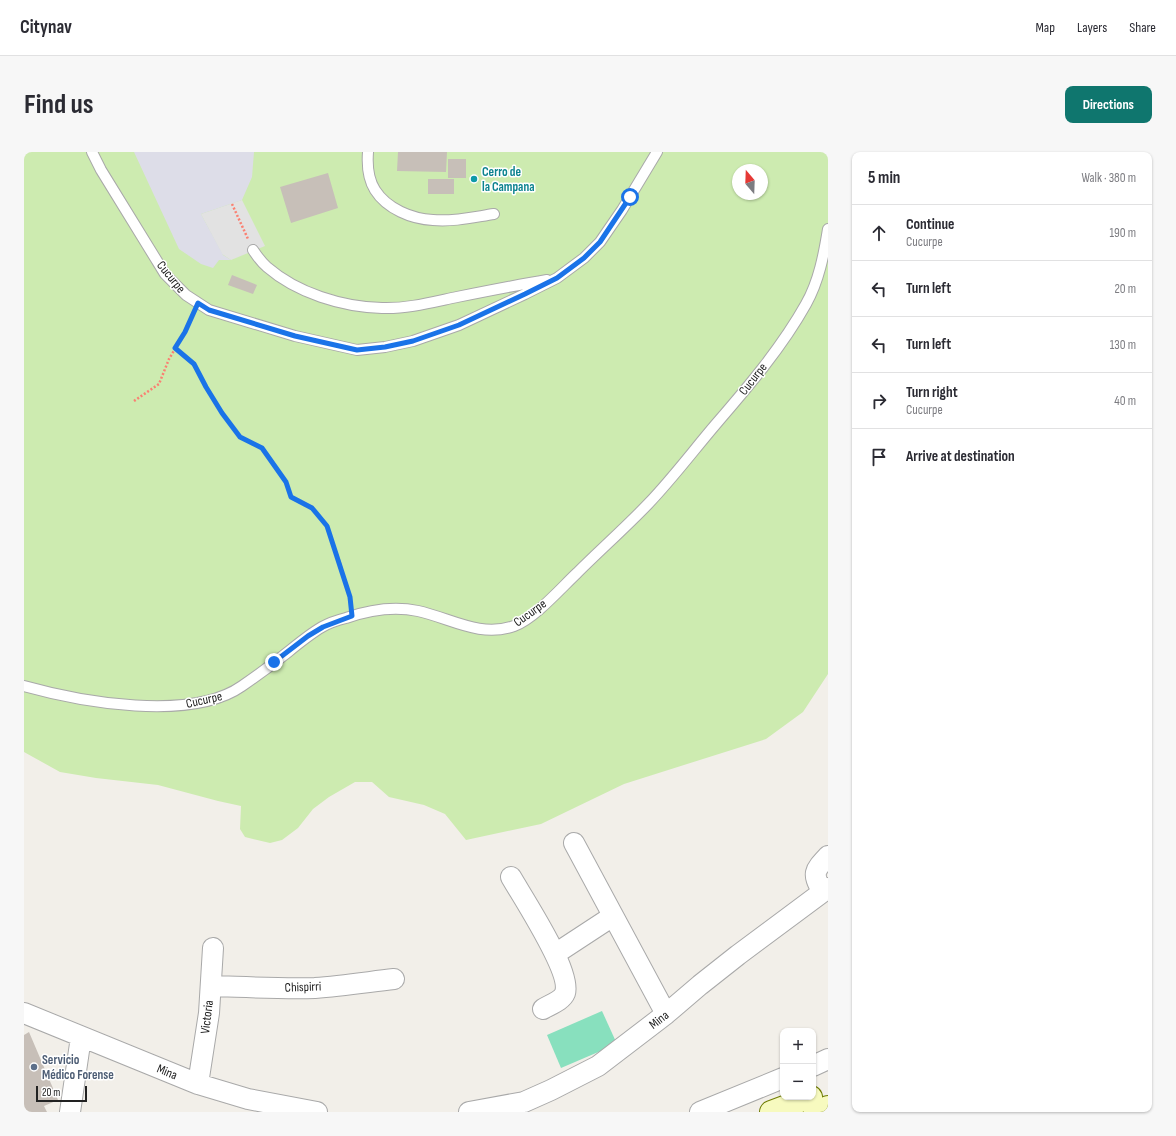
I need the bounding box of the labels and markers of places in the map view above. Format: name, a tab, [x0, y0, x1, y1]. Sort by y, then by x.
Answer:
place label: Cerro de la Campana	[482, 164, 535, 195]
marker: Cerro de la Campana	[469, 174, 479, 184]
place label: Servicio Médico Forense	[42, 1052, 114, 1083]
marker: Servicio Médico Forense	[29, 1062, 39, 1072]

